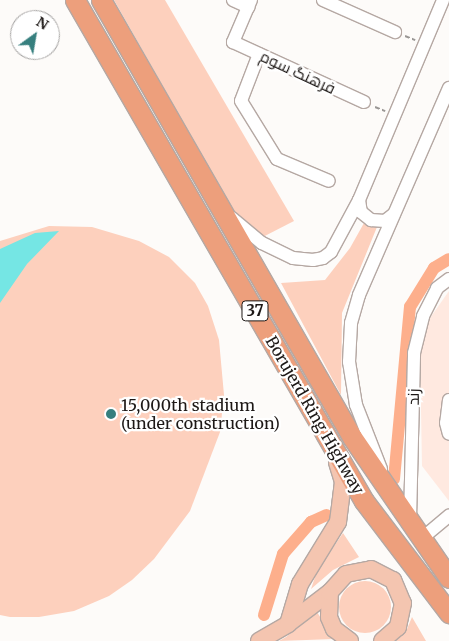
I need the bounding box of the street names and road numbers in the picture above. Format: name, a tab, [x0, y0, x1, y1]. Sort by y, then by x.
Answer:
street label: فرهنگ سوم	[257, 46, 339, 98]
road number: 37	[241, 298, 269, 324]
street label: Borujerd Ring Highway	[262, 332, 368, 498]
street label: زند	[403, 388, 423, 406]

